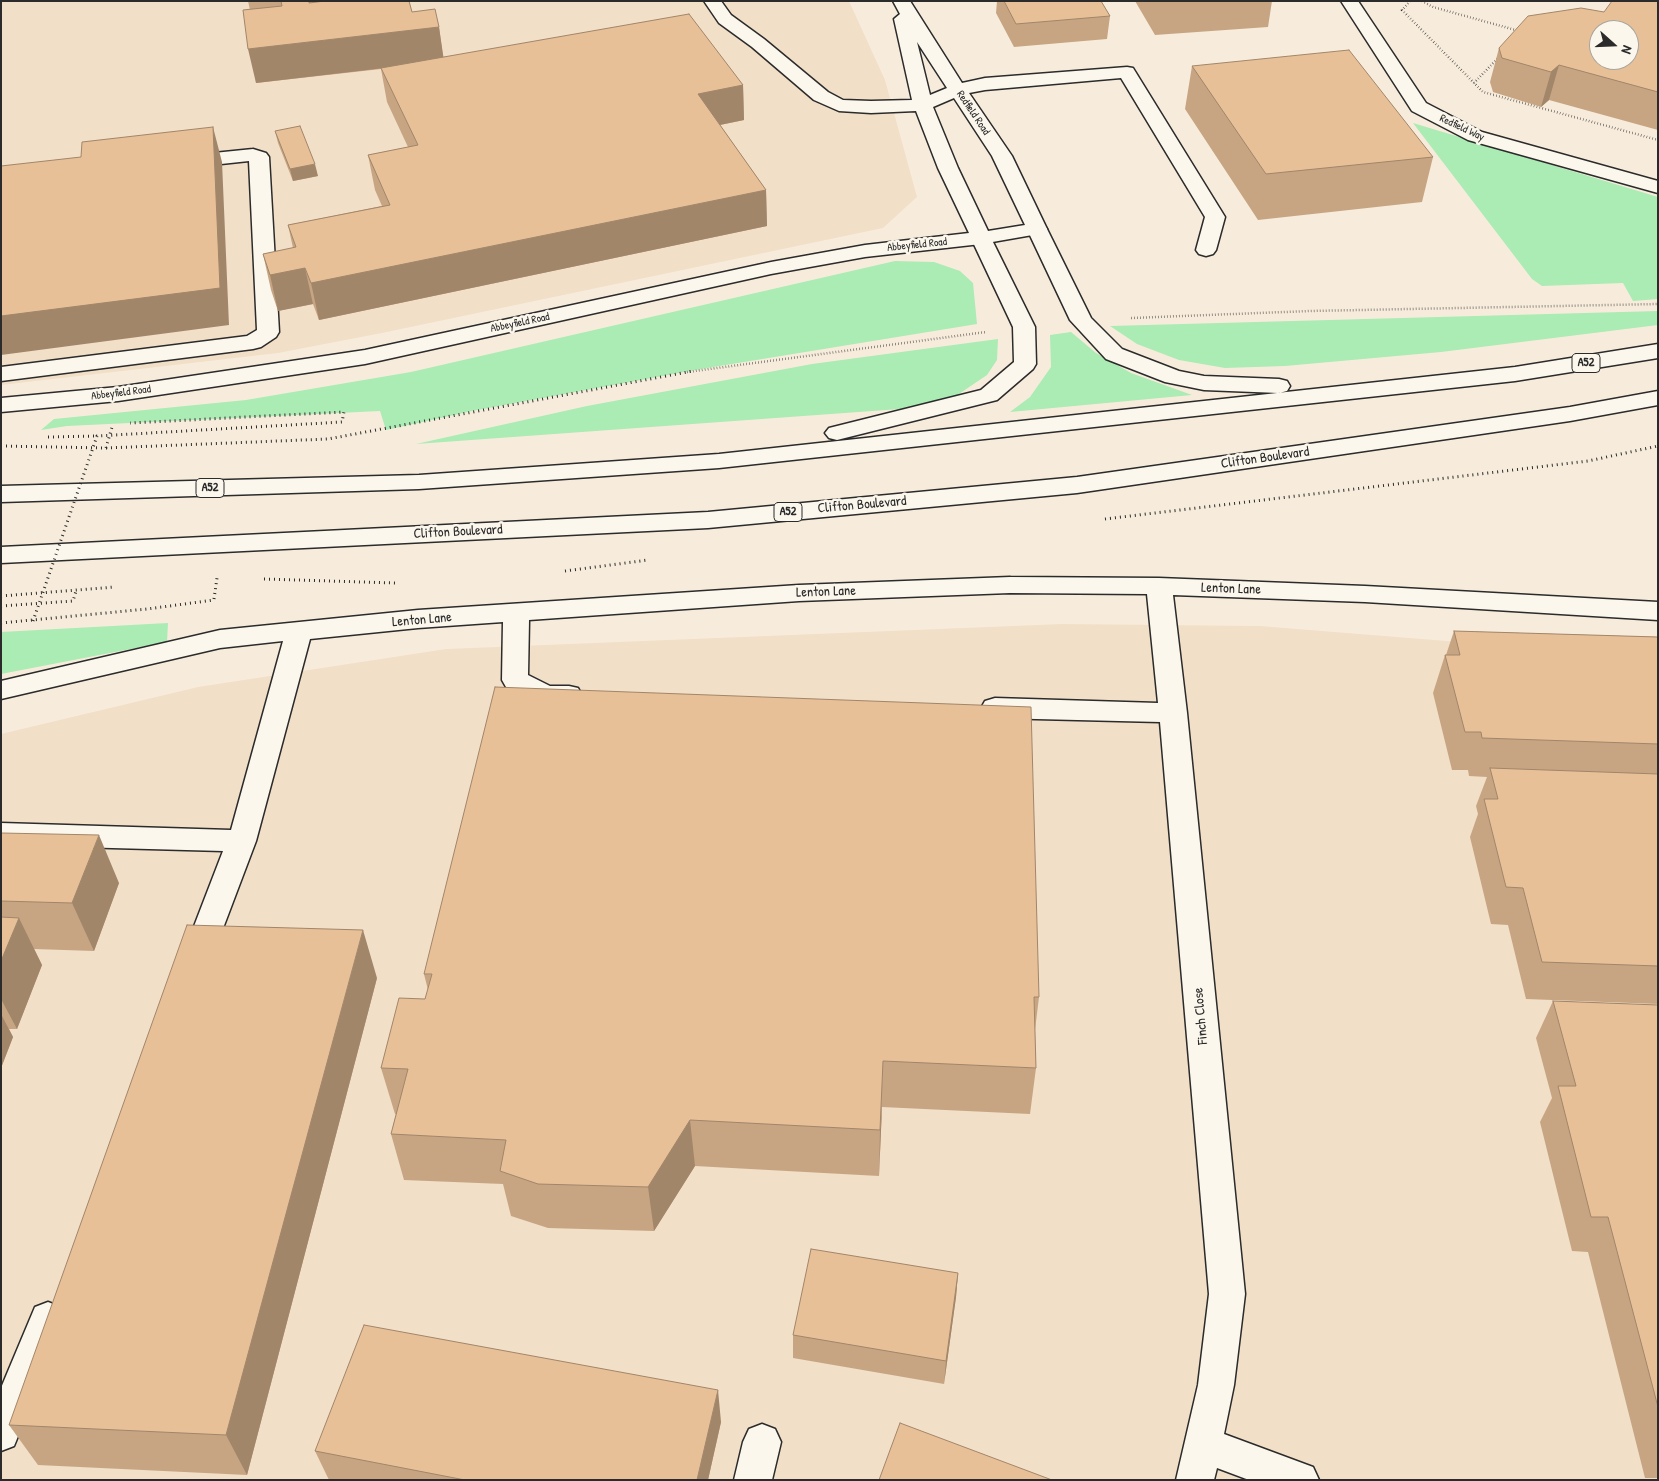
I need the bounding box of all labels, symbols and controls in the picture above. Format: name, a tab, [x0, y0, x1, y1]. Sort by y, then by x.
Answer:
north arrow	[1589, 20, 1639, 70]
text: N	[1617, 43, 1638, 57]
street label: Redfield Road	[953, 88, 993, 138]
street label: Redfield Way	[1437, 112, 1487, 144]
street label: Abbeyfield Road	[886, 235, 948, 255]
street label: Abbeyfield Road	[489, 310, 551, 336]
road number: A52	[1572, 353, 1600, 372]
street label: Abbeyfield Road	[90, 383, 152, 403]
street label: Clifton Boulevard	[1220, 443, 1310, 473]
road number: A52	[196, 478, 224, 498]
street label: Clifton Boulevard	[817, 493, 907, 517]
road number: A52	[774, 502, 802, 522]
street label: Clifton Boulevard	[413, 521, 503, 543]
street label: Lenton Lane	[1201, 580, 1261, 598]
street label: Lenton Lane	[796, 583, 856, 601]
street label: Lenton Lane	[392, 609, 452, 631]
street label: Finch Close	[1190, 987, 1212, 1045]

